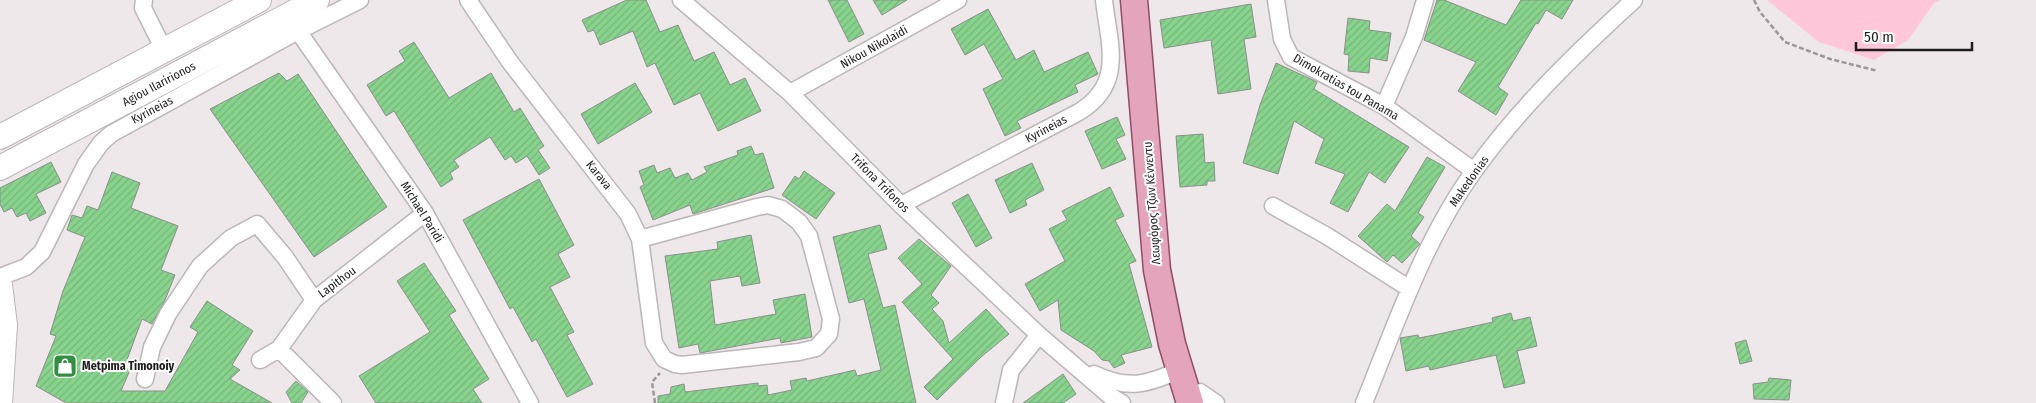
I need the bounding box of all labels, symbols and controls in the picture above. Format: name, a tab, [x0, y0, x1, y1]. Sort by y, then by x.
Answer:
scale bar	[1856, 20, 1972, 52]
street label: Nikou Nikolaidi	[838, 23, 910, 71]
text: 50 m	[1864, 28, 1894, 46]
street label: Dimokratias tou Panama	[1291, 51, 1401, 123]
street label: Agiou Ilaririonos	[120, 59, 198, 109]
street label: Kyrineias	[129, 93, 175, 127]
street label: Kyrineias	[1023, 112, 1069, 146]
street label: Λεωφόρος Τζων Κέννεντυ	[1141, 141, 1163, 265]
street label: Trifona Trifonos	[848, 151, 912, 215]
street label: Makedonias	[1446, 153, 1492, 209]
street label: Karava	[583, 158, 615, 192]
street label: Michael Paridi	[398, 179, 446, 245]
street label: Lapithou	[315, 263, 359, 301]
shop icon: Metpima Timonoiy	[52, 353, 78, 379]
place label: Metpima Timonoiy	[82, 359, 175, 373]

